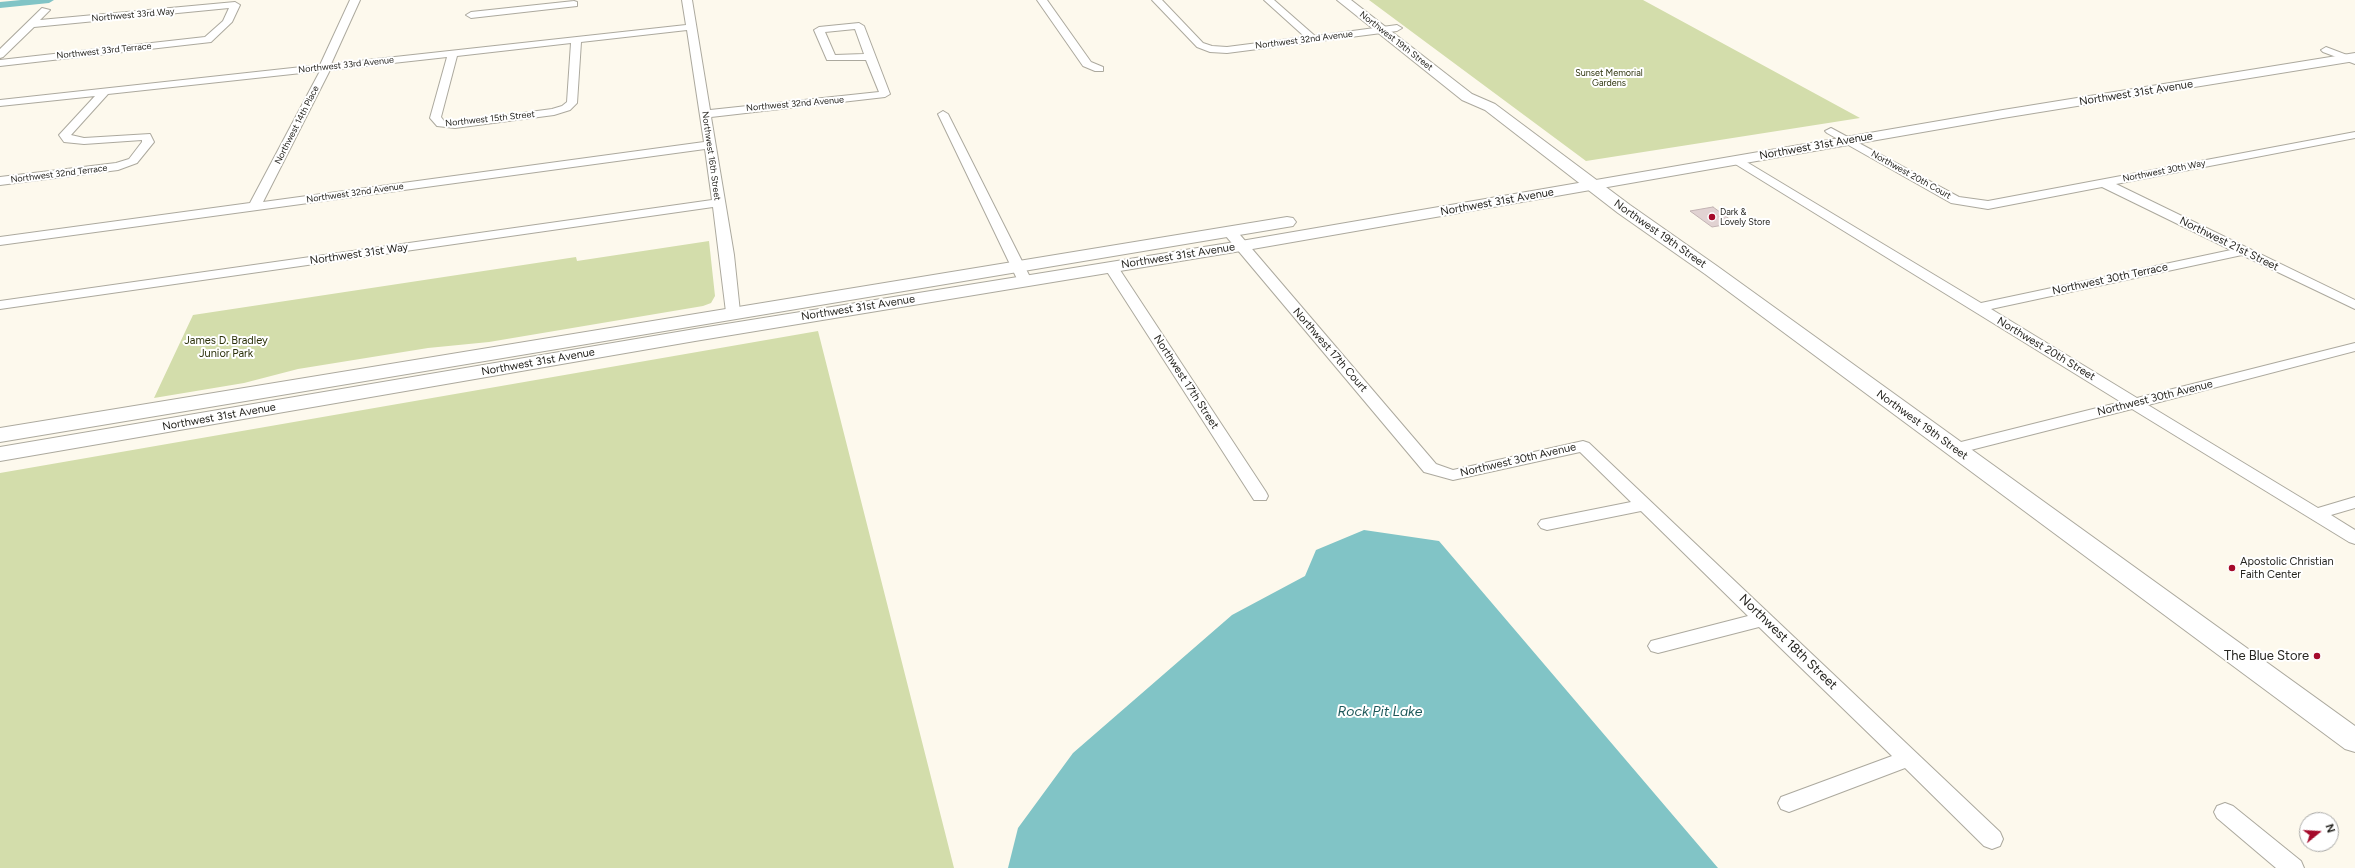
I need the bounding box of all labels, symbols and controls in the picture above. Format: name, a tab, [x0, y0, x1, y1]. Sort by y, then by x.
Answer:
street label: Northwest 33rd Way	[91, 6, 175, 24]
street label: Northwest 19th Street	[1357, 9, 1435, 73]
street label: Northwest 32nd Avenue	[1255, 29, 1353, 51]
street label: Northwest 33rd Terrace	[56, 41, 152, 61]
street label: Northwest 33rd Avenue	[298, 55, 394, 75]
park label: Sunset Memorial Gardens	[1575, 68, 1643, 89]
street label: Northwest 31st Avenue	[2078, 77, 2194, 109]
street label: Northwest 14th Place	[272, 84, 322, 166]
street label: Northwest 32nd Avenue	[746, 94, 844, 114]
street label: Northwest 15th Street	[445, 109, 535, 129]
street label: Northwest 16th Street	[699, 111, 723, 201]
street label: Northwest 31st Avenue	[1758, 130, 1874, 162]
street label: Northwest 20th Court	[1869, 148, 1953, 202]
street label: Northwest 30th Way	[2122, 158, 2206, 184]
street label: Northwest 32nd Terrace	[10, 163, 108, 185]
street label: Northwest 32nd Avenue	[306, 181, 404, 205]
street label: Northwest 31st Avenue	[1439, 186, 1555, 218]
street label: Northwest 19th Street	[1611, 197, 1709, 271]
place label: Dark & Lovely Store	[1720, 207, 1770, 228]
marker: Dark & Lovely Store	[1707, 212, 1717, 222]
street label: Northwest 21st Street	[2177, 214, 2281, 274]
street label: Northwest 31st Avenue	[1120, 240, 1236, 272]
street label: Northwest 31st Way	[309, 241, 409, 267]
street label: Northwest 30th Terrace	[2051, 260, 2169, 298]
street label: Northwest 31st Avenue	[800, 292, 916, 324]
street label: Northwest 17th Court	[1290, 305, 1370, 395]
street label: Northwest 20th Street	[1994, 314, 2098, 384]
street label: Northwest 17th Street	[1151, 332, 1221, 432]
park label: James D. Bradley Junior Park	[184, 334, 268, 360]
street label: Northwest 31st Avenue	[480, 346, 596, 378]
street label: Northwest 30th Avenue	[2096, 377, 2214, 419]
street label: Northwest 19th Street	[1874, 387, 1970, 463]
street label: Northwest 31st Avenue	[161, 401, 277, 433]
street label: Northwest 30th Avenue	[1459, 440, 1577, 480]
place label: Apostolic Christian Faith Center	[2240, 555, 2334, 581]
marker: Apostolic Christian Faith Center	[2227, 563, 2237, 573]
street label: Northwest 18th Street	[1736, 591, 1840, 693]
place label: The Blue Store	[2224, 648, 2309, 664]
marker: The Blue Store	[2312, 651, 2322, 661]
water label: Rock Pit Lake	[1338, 704, 1422, 720]
north arrow	[2299, 812, 2339, 852]
text: N	[2322, 822, 2337, 834]

